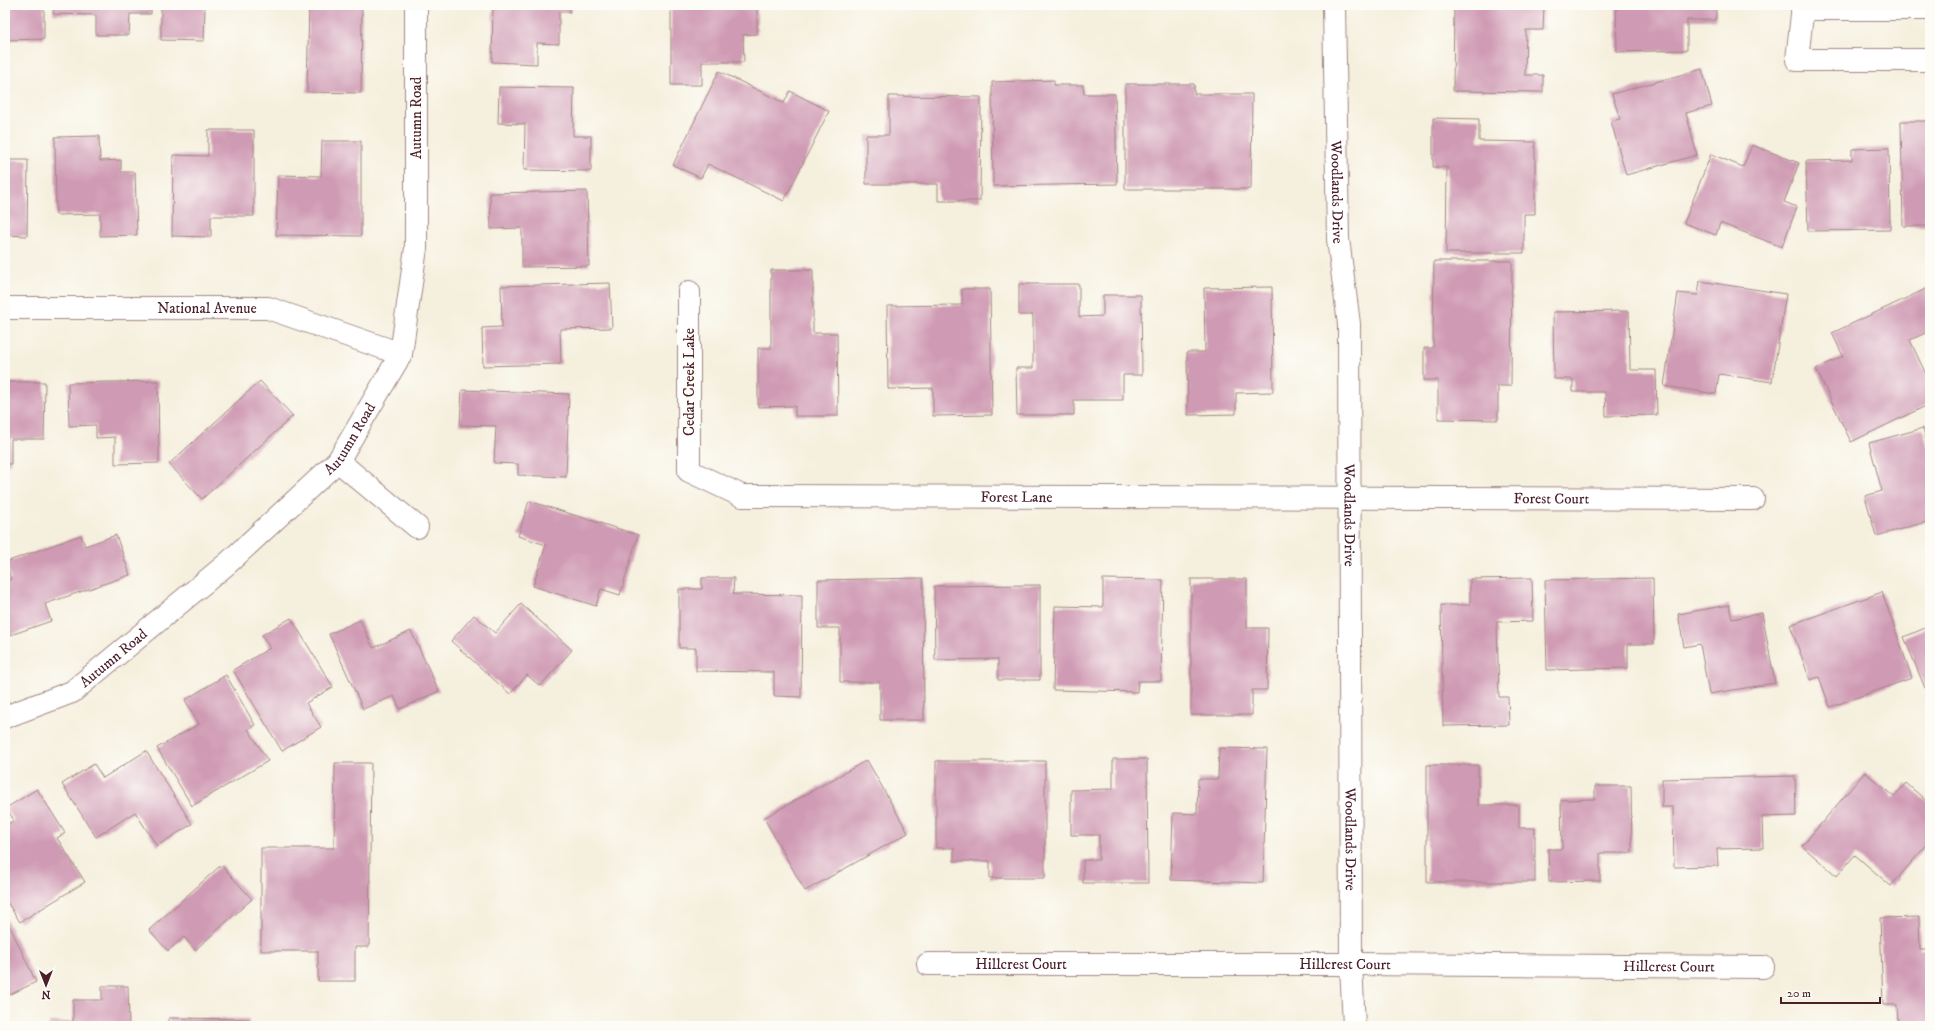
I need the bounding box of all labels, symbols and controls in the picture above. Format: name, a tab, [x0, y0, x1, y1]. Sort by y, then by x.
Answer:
street label: Autumn Road	[407, 76, 426, 159]
street label: Woodlands Drive	[1326, 139, 1347, 245]
street label: National Avenue	[157, 299, 257, 318]
street label: Cedar Creek Lake	[680, 328, 699, 436]
street label: Autumn Road	[320, 399, 380, 479]
street label: Woodlands Drive	[1339, 463, 1359, 567]
street label: Forest Lane	[980, 488, 1052, 507]
street label: Forest Court	[1513, 489, 1589, 509]
street label: Autumn Road	[76, 624, 152, 692]
street label: Woodlands Drive	[1340, 787, 1360, 891]
street label: Hillcrest Court	[975, 955, 1067, 974]
street label: Hillcrest Court	[1299, 955, 1391, 974]
street label: Hillcrest Court	[1623, 957, 1715, 977]
north arrow	[26, 965, 66, 1005]
scale bar	[1781, 979, 1880, 1005]
text: 20 m	[1787, 986, 1811, 1001]
text: N	[41, 987, 51, 1001]

